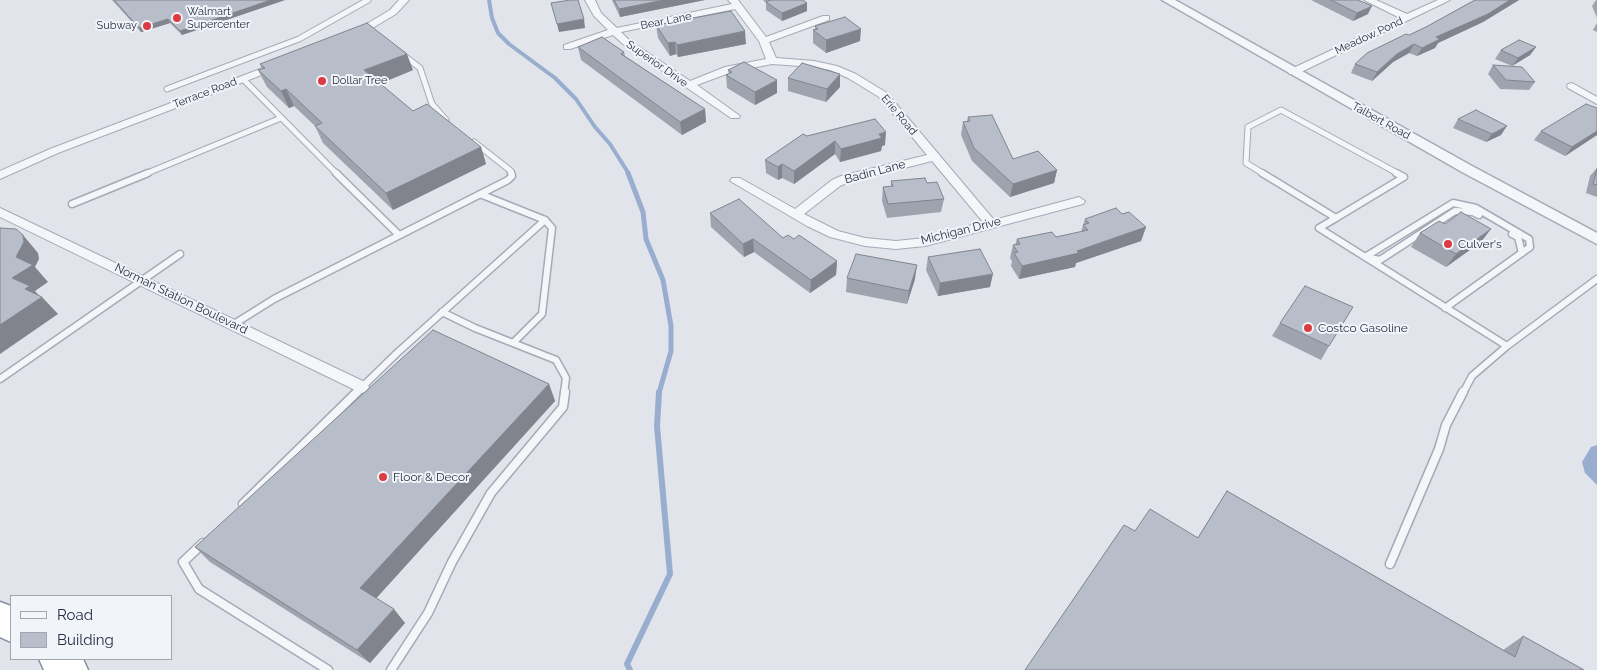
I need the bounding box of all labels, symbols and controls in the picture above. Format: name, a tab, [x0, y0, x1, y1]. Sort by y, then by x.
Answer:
place label: Walmart Supercenter	[187, 5, 250, 31]
street label: Bear Lane	[639, 10, 693, 32]
marker: Walmart Supercenter	[171, 12, 183, 24]
street label: Meadow Pond	[1333, 14, 1405, 58]
place label: Subway	[97, 19, 137, 33]
marker: Subway	[141, 20, 153, 32]
street label: Superior Drive	[624, 38, 690, 90]
place label: Dollar Tree	[332, 74, 387, 88]
street label: Terrace Road	[171, 75, 239, 111]
marker: Dollar Tree	[316, 75, 328, 87]
street label: Erie Road	[878, 92, 920, 138]
street label: Talbert Road	[1350, 100, 1412, 142]
street label: Badin Lane	[843, 157, 907, 187]
street label: Michigan Drive	[919, 214, 1003, 248]
place label: Culver's	[1458, 237, 1502, 251]
marker: Culver's	[1442, 238, 1454, 250]
street label: Norman Station Boulevard	[112, 260, 250, 338]
place label: Costco Gasoline	[1318, 321, 1408, 335]
marker: Costco Gasoline	[1302, 322, 1314, 334]
place label: Floor & Decor	[393, 470, 469, 484]
marker: Floor & Decor	[377, 471, 389, 483]
legend	[10, 595, 172, 660]
text: Road	[57, 606, 93, 624]
text: Building	[57, 631, 114, 649]

